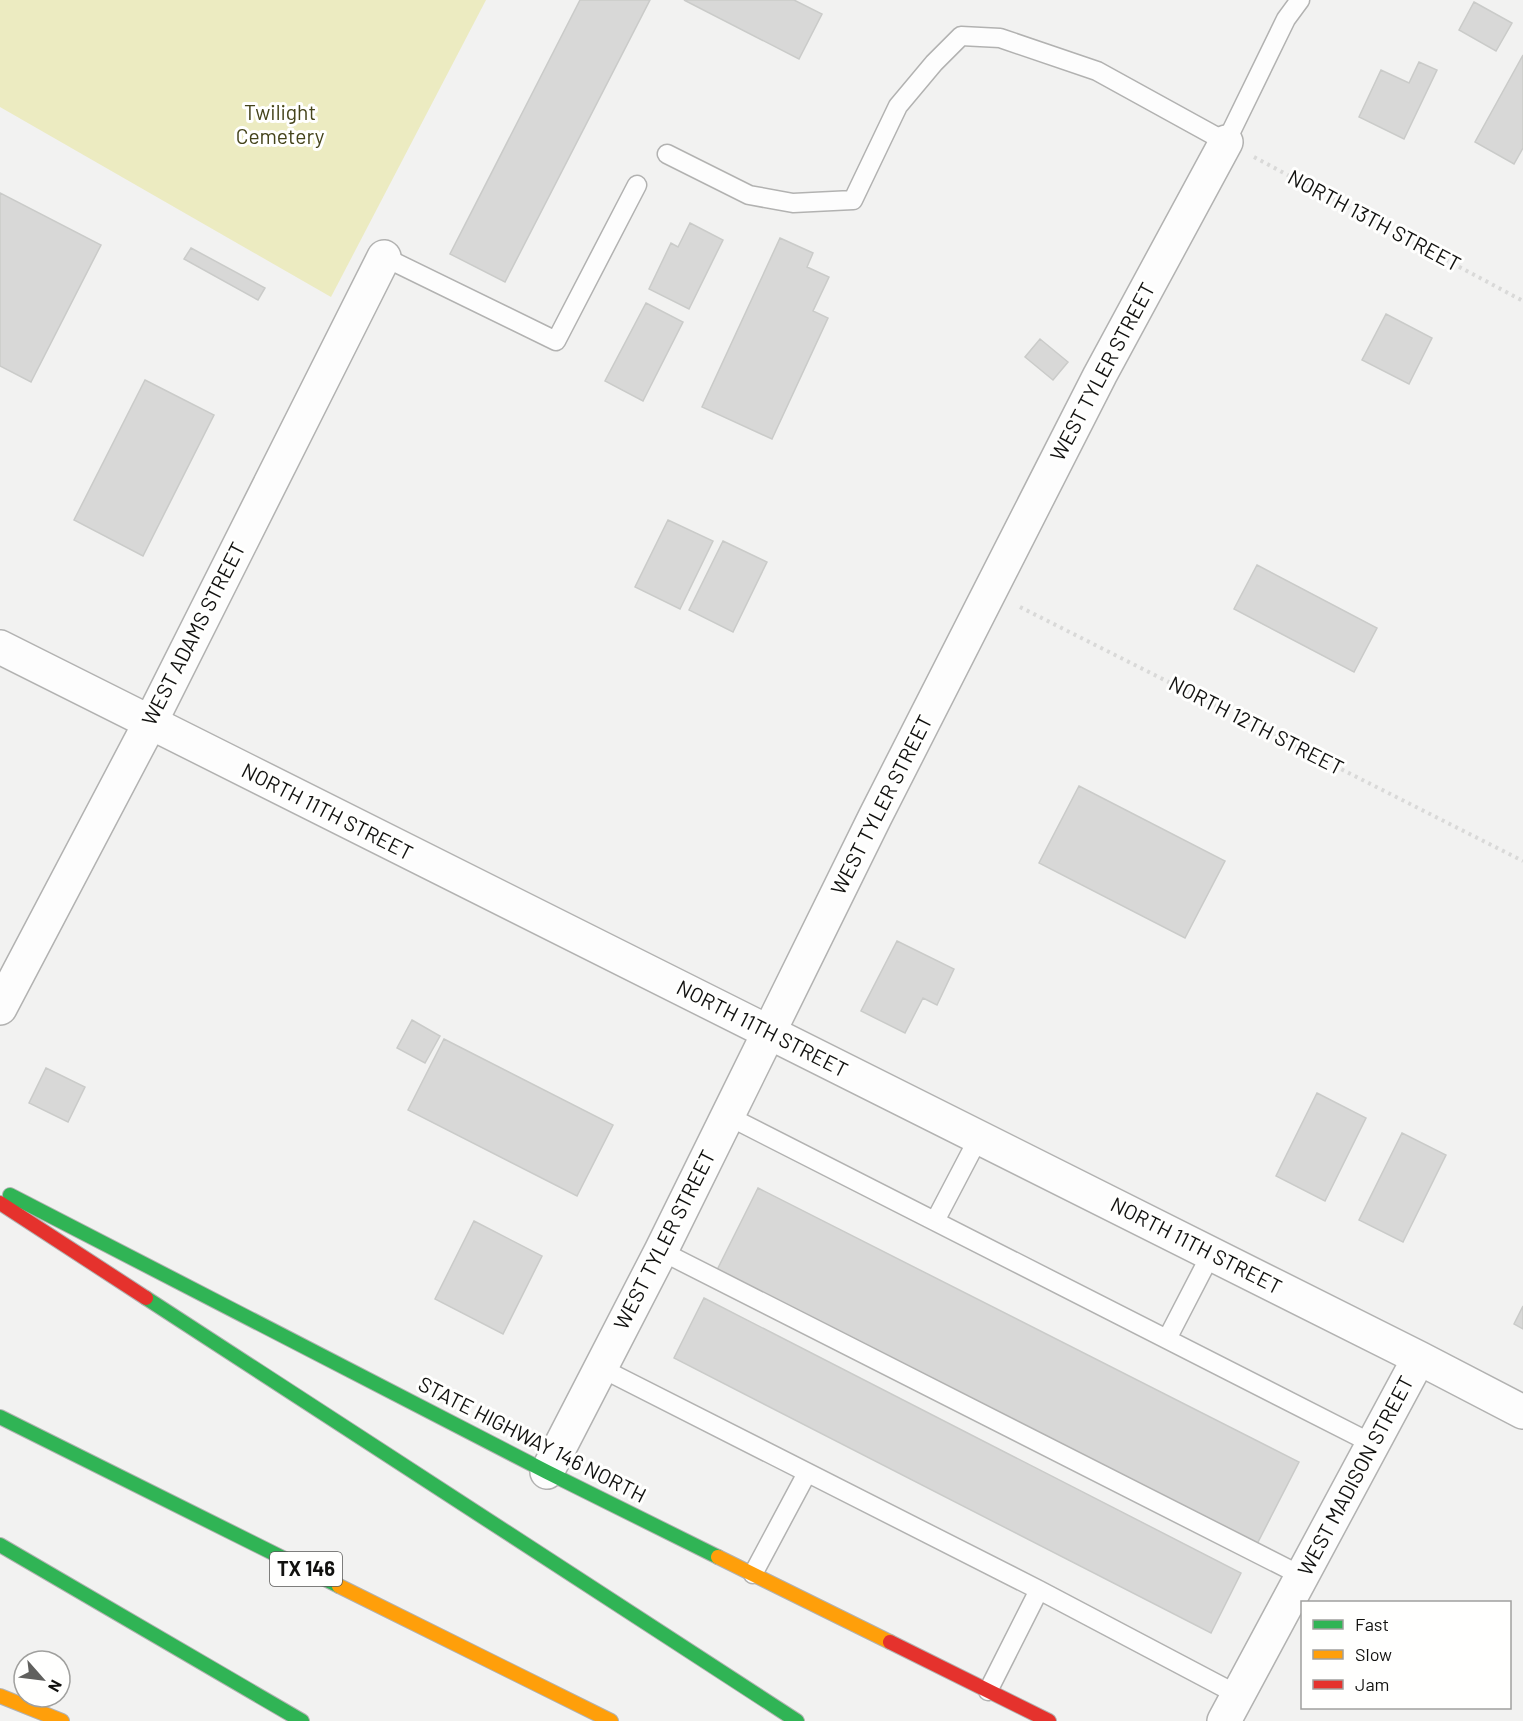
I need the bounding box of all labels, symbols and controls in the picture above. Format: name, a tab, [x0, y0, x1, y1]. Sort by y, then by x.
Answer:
park label: Twilight Cemetery	[236, 99, 325, 148]
street label: NORTH 13TH STREET	[1284, 164, 1465, 276]
street label: WEST TYLER STREET	[1044, 278, 1159, 465]
street label: WEST ADAMS STREET	[136, 537, 250, 729]
street label: NORTH 12TH STREET	[1165, 670, 1348, 780]
street label: WEST TYLER STREET	[824, 710, 937, 898]
street label: NORTH 11TH STREET	[238, 757, 417, 865]
street label: NORTH 11TH STREET	[673, 974, 852, 1082]
street label: WEST TYLER STREET	[607, 1145, 720, 1333]
street label: NORTH 11TH STREET	[1107, 1191, 1286, 1299]
street label: STATE HIGHWAY 146 NORTH	[415, 1370, 651, 1507]
street label: WEST MADISON STREET	[1291, 1371, 1418, 1579]
road number: TX 146	[270, 1552, 342, 1586]
legend	[1301, 1601, 1511, 1709]
text: Fast	[1355, 1613, 1389, 1635]
text: Slow	[1355, 1643, 1392, 1665]
north arrow	[12, 1649, 72, 1709]
text: Jam	[1355, 1673, 1389, 1695]
text: N	[45, 1677, 67, 1695]

